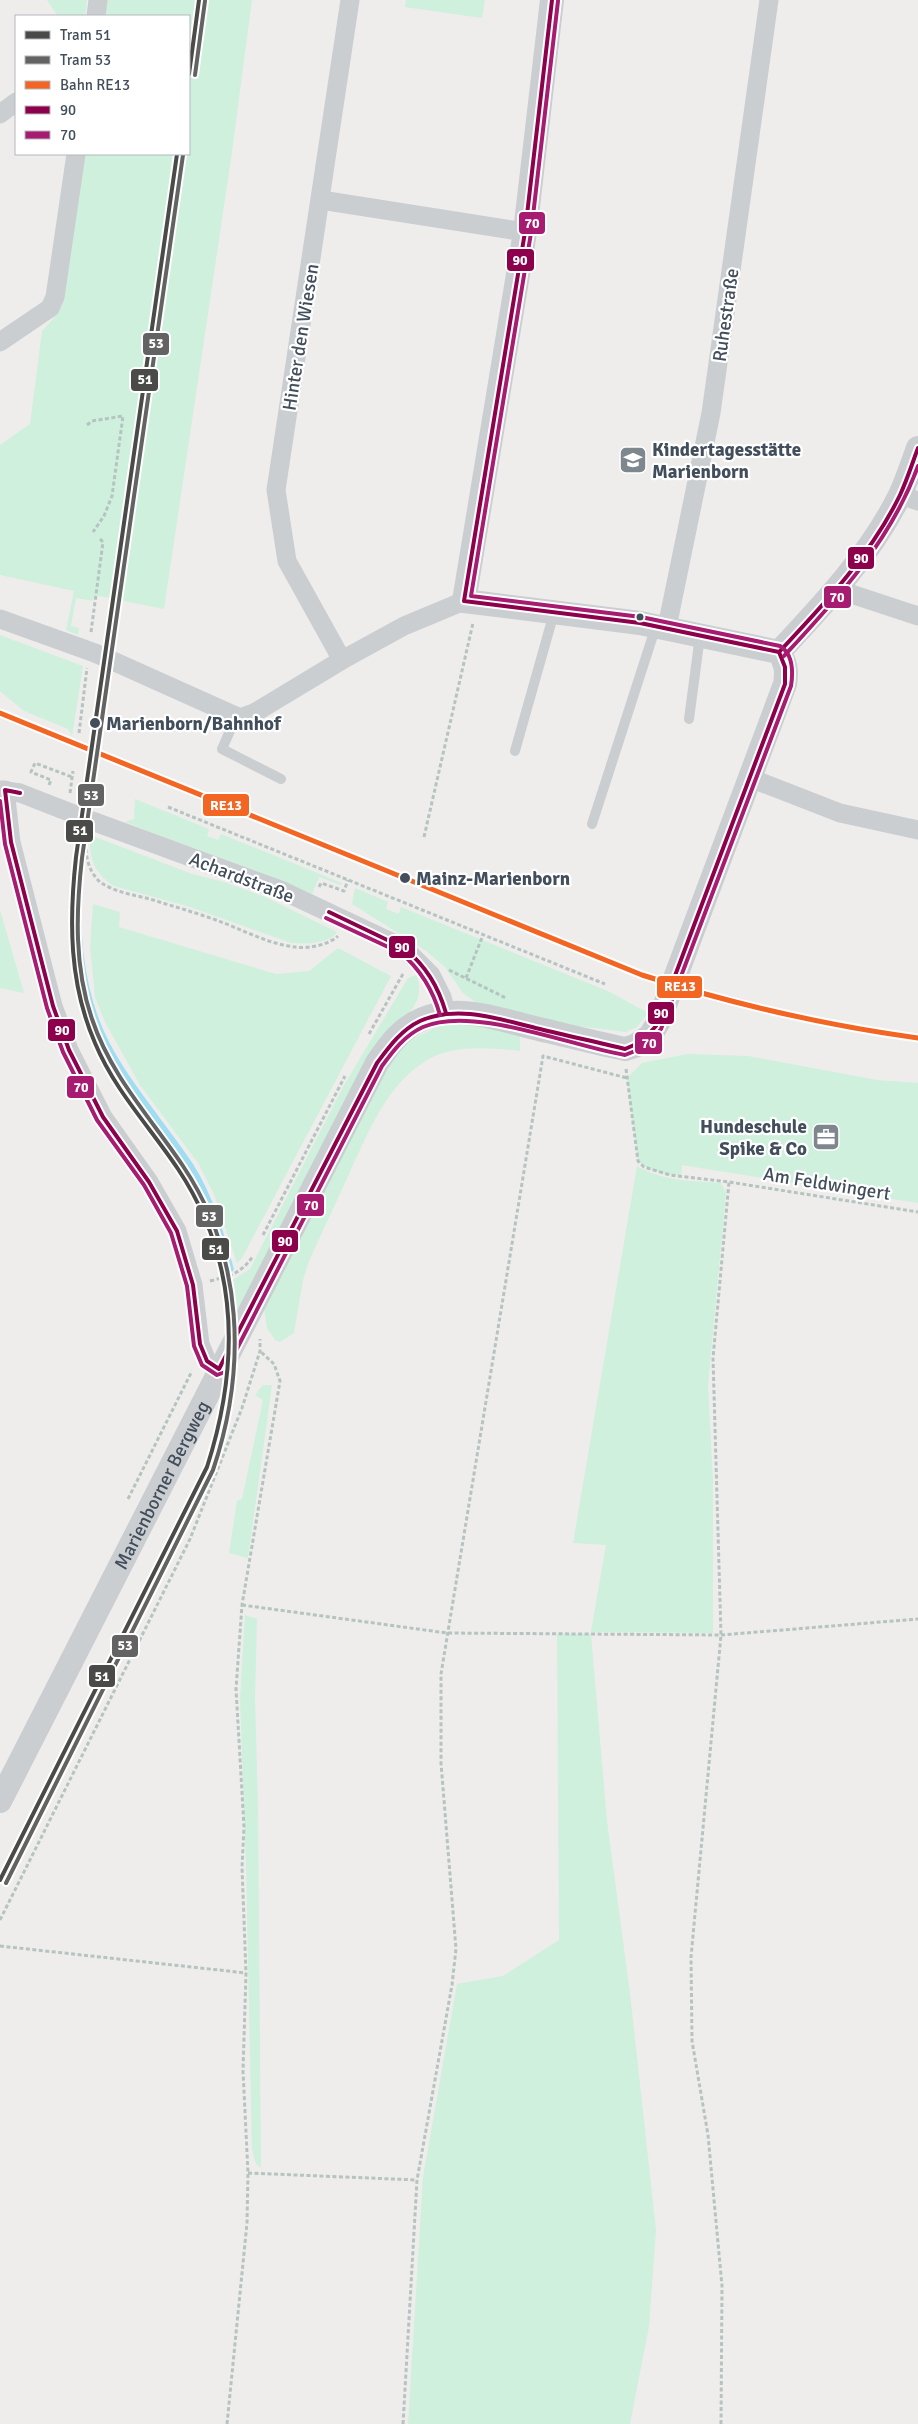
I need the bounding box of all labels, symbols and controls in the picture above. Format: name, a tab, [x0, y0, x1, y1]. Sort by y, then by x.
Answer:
legend	[15, 15, 190, 155]
text: Tram 51	[60, 26, 111, 44]
text: Tram 53	[60, 51, 111, 69]
text: Bahn RE13	[60, 76, 130, 94]
text: 90	[60, 101, 76, 119]
text: 70	[60, 126, 76, 144]
line badge: 70	[518, 211, 546, 235]
text: 70	[524, 215, 540, 232]
line badge: 90	[506, 248, 535, 272]
text: 90	[512, 252, 528, 269]
street label: Hinter den Wiesen	[278, 262, 324, 412]
street label: Ruhestraße	[708, 267, 744, 363]
line badge: 53	[142, 332, 170, 356]
text: 53	[148, 335, 164, 352]
line badge: 51	[130, 368, 159, 392]
text: 51	[137, 371, 153, 388]
place label: Kindertagesstätte Marienborn	[652, 438, 801, 484]
school or university icon: Kindertagesstätte Marienborn	[618, 445, 648, 475]
line badge: 90	[847, 546, 875, 570]
text: 90	[853, 550, 869, 567]
line badge: 70	[823, 585, 852, 609]
text: 70	[829, 589, 845, 606]
unlabelled marker	[635, 612, 645, 622]
place label: Marienborn/Bahnhof	[106, 712, 282, 736]
marker: Marienborn/Bahnhof	[88, 716, 102, 730]
line badge: 53	[77, 783, 105, 807]
text: 53	[83, 787, 99, 804]
line badge: RE13	[202, 793, 250, 817]
text: RE13	[210, 797, 242, 814]
line badge: 51	[65, 819, 94, 843]
text: 51	[72, 822, 88, 839]
street label: Achardstraße	[186, 847, 297, 909]
place label: Mainz-Marienborn	[416, 867, 570, 891]
marker: Mainz-Marienborn	[398, 871, 412, 885]
line badge: 90	[388, 935, 416, 959]
text: 90	[394, 939, 410, 956]
line badge: RE13	[656, 975, 703, 999]
text: RE13	[664, 978, 696, 995]
line badge: 90	[647, 1001, 675, 1025]
text: 90	[653, 1005, 669, 1022]
line badge: 90	[47, 1018, 76, 1042]
text: 90	[54, 1022, 70, 1039]
line badge: 70	[634, 1031, 663, 1055]
text: 70	[641, 1035, 657, 1052]
line badge: 70	[66, 1075, 95, 1099]
text: 70	[73, 1079, 89, 1096]
place label: Hundeschule Spike & Co	[700, 1115, 807, 1161]
office icon: Hundeschule Spike & Co	[811, 1122, 841, 1152]
street label: Am Feldwingert	[762, 1162, 892, 1206]
line badge: 70	[296, 1193, 325, 1217]
text: 70	[303, 1197, 319, 1214]
line badge: 53	[195, 1204, 224, 1228]
text: 53	[201, 1208, 217, 1225]
line badge: 90	[271, 1229, 299, 1253]
text: 90	[277, 1233, 293, 1250]
line badge: 51	[201, 1237, 230, 1261]
text: 51	[208, 1241, 224, 1258]
street label: Marienborner Bergweg	[109, 1397, 215, 1574]
line badge: 53	[111, 1634, 139, 1658]
text: 53	[117, 1637, 133, 1654]
line badge: 51	[88, 1664, 116, 1688]
text: 51	[94, 1668, 110, 1685]

